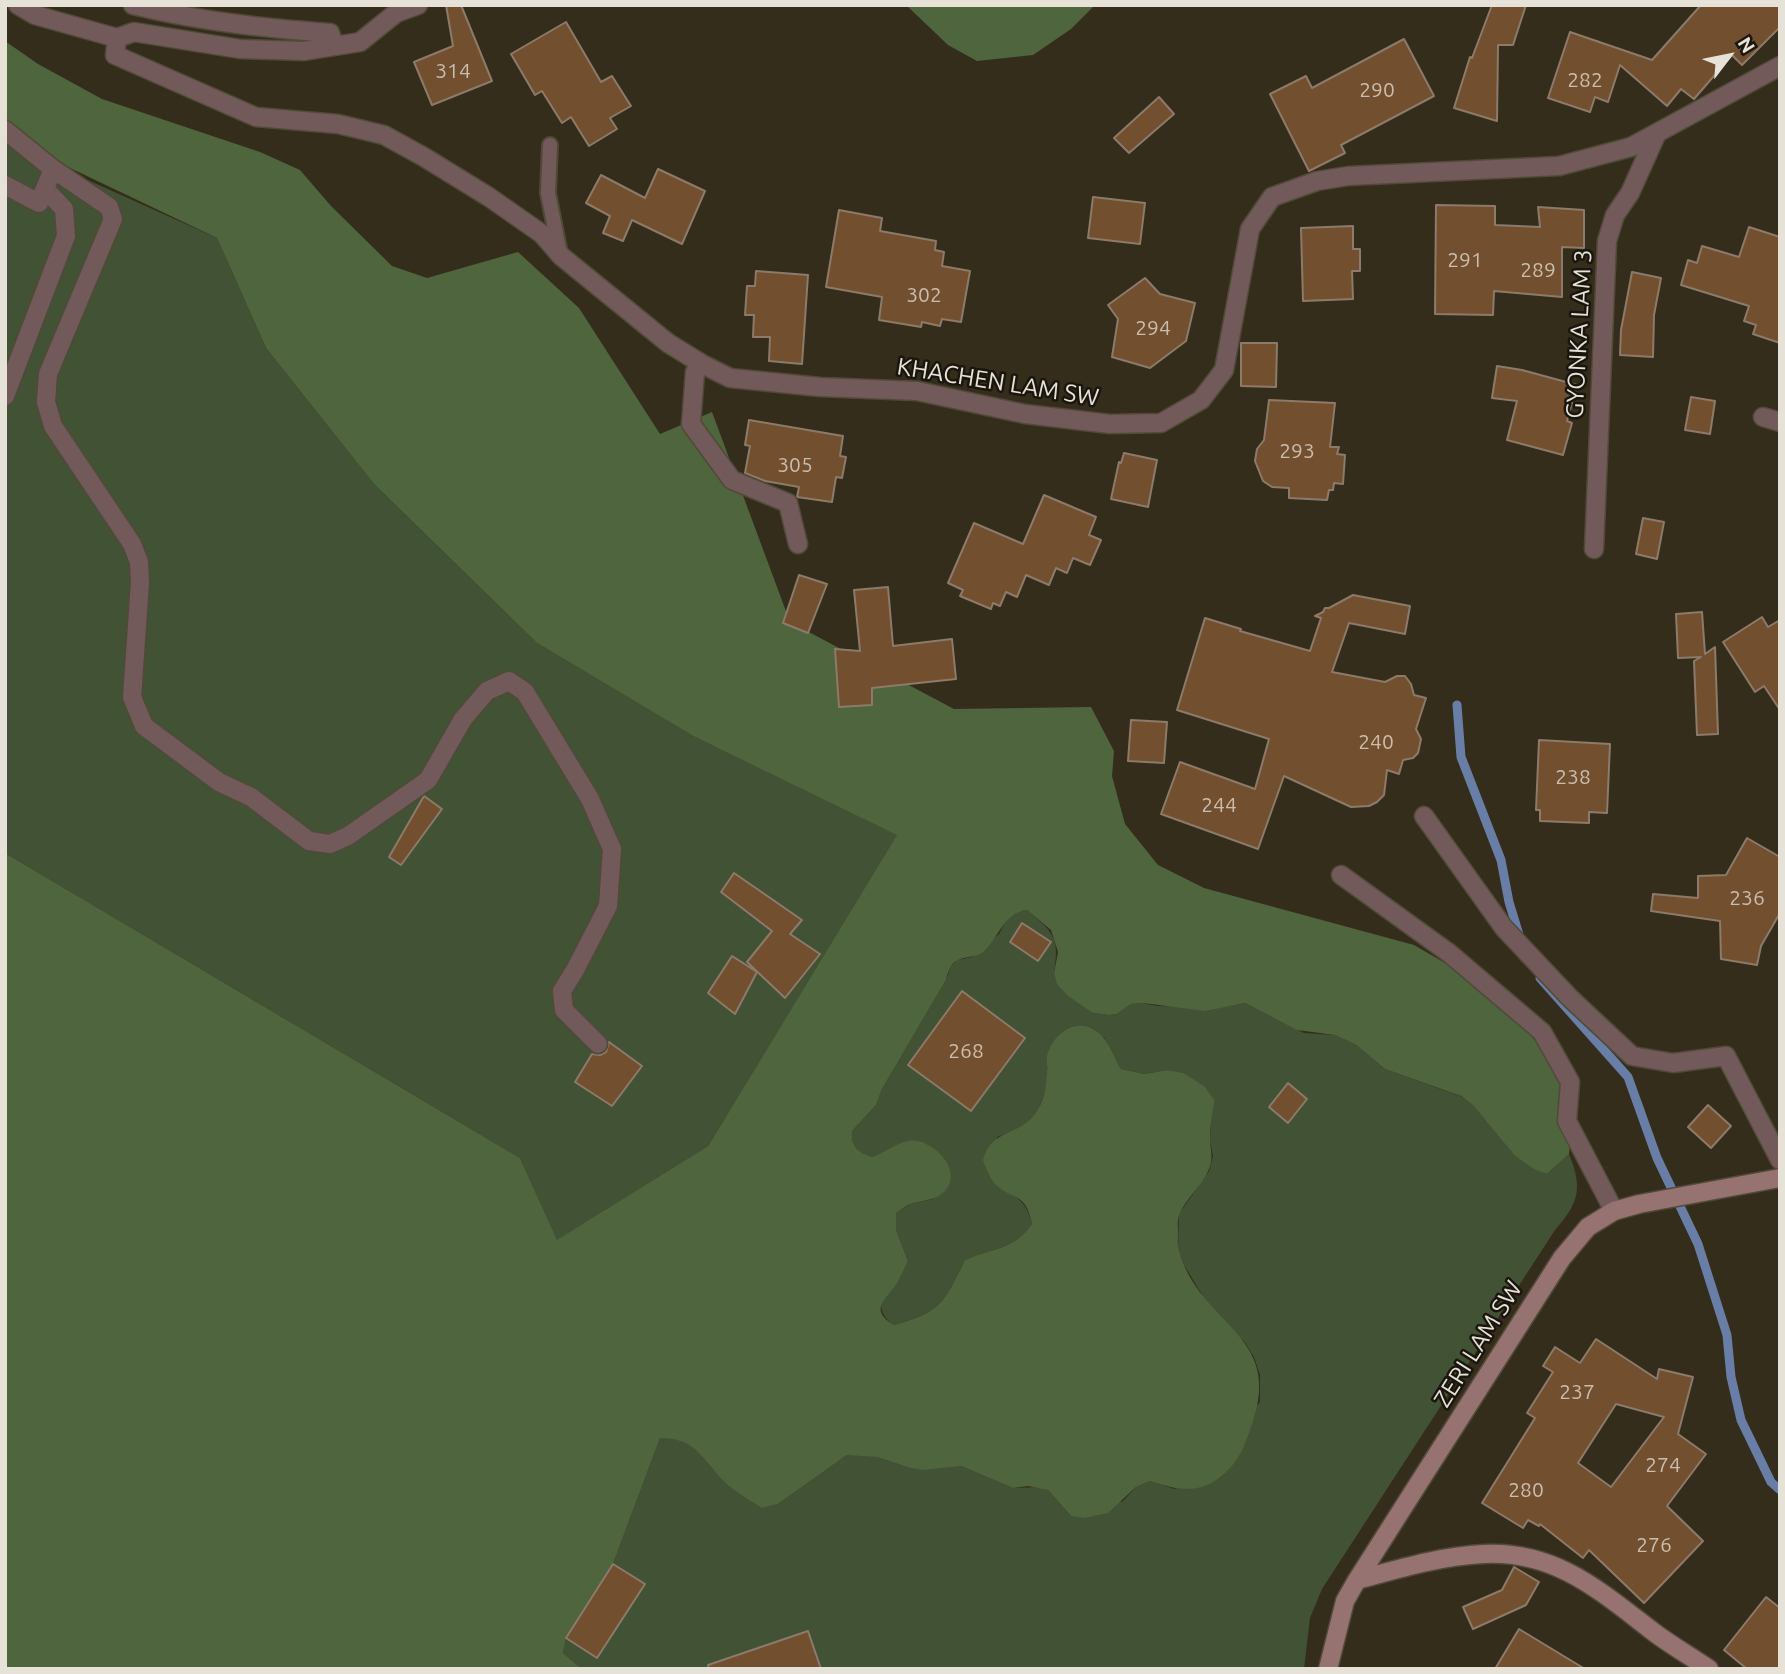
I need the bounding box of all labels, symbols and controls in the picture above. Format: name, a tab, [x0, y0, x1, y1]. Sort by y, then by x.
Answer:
north arrow	[1694, 21, 1764, 91]
text: N	[1734, 33, 1760, 57]
house number: 314	[435, 58, 471, 84]
house number: 282	[1567, 67, 1603, 93]
house number: 290	[1359, 77, 1395, 103]
house number: 291	[1447, 247, 1483, 273]
street label: GYONKA LAM 3	[1560, 249, 1598, 419]
house number: 289	[1520, 257, 1556, 283]
house number: 302	[906, 282, 942, 308]
house number: 294	[1135, 315, 1171, 341]
street label: KHACHEN LAM SW	[895, 352, 1101, 412]
house number: 293	[1279, 438, 1315, 464]
house number: 305	[777, 452, 813, 478]
house number: 240	[1358, 729, 1394, 755]
house number: 238	[1555, 764, 1591, 790]
house number: 244	[1201, 792, 1237, 818]
house number: 236	[1729, 885, 1765, 911]
house number: 268	[948, 1038, 984, 1064]
street label: ZERI LAM SW	[1428, 1276, 1528, 1412]
house number: 237	[1559, 1379, 1595, 1405]
house number: 274	[1645, 1452, 1681, 1478]
house number: 280	[1508, 1477, 1544, 1503]
house number: 276	[1636, 1532, 1672, 1558]

